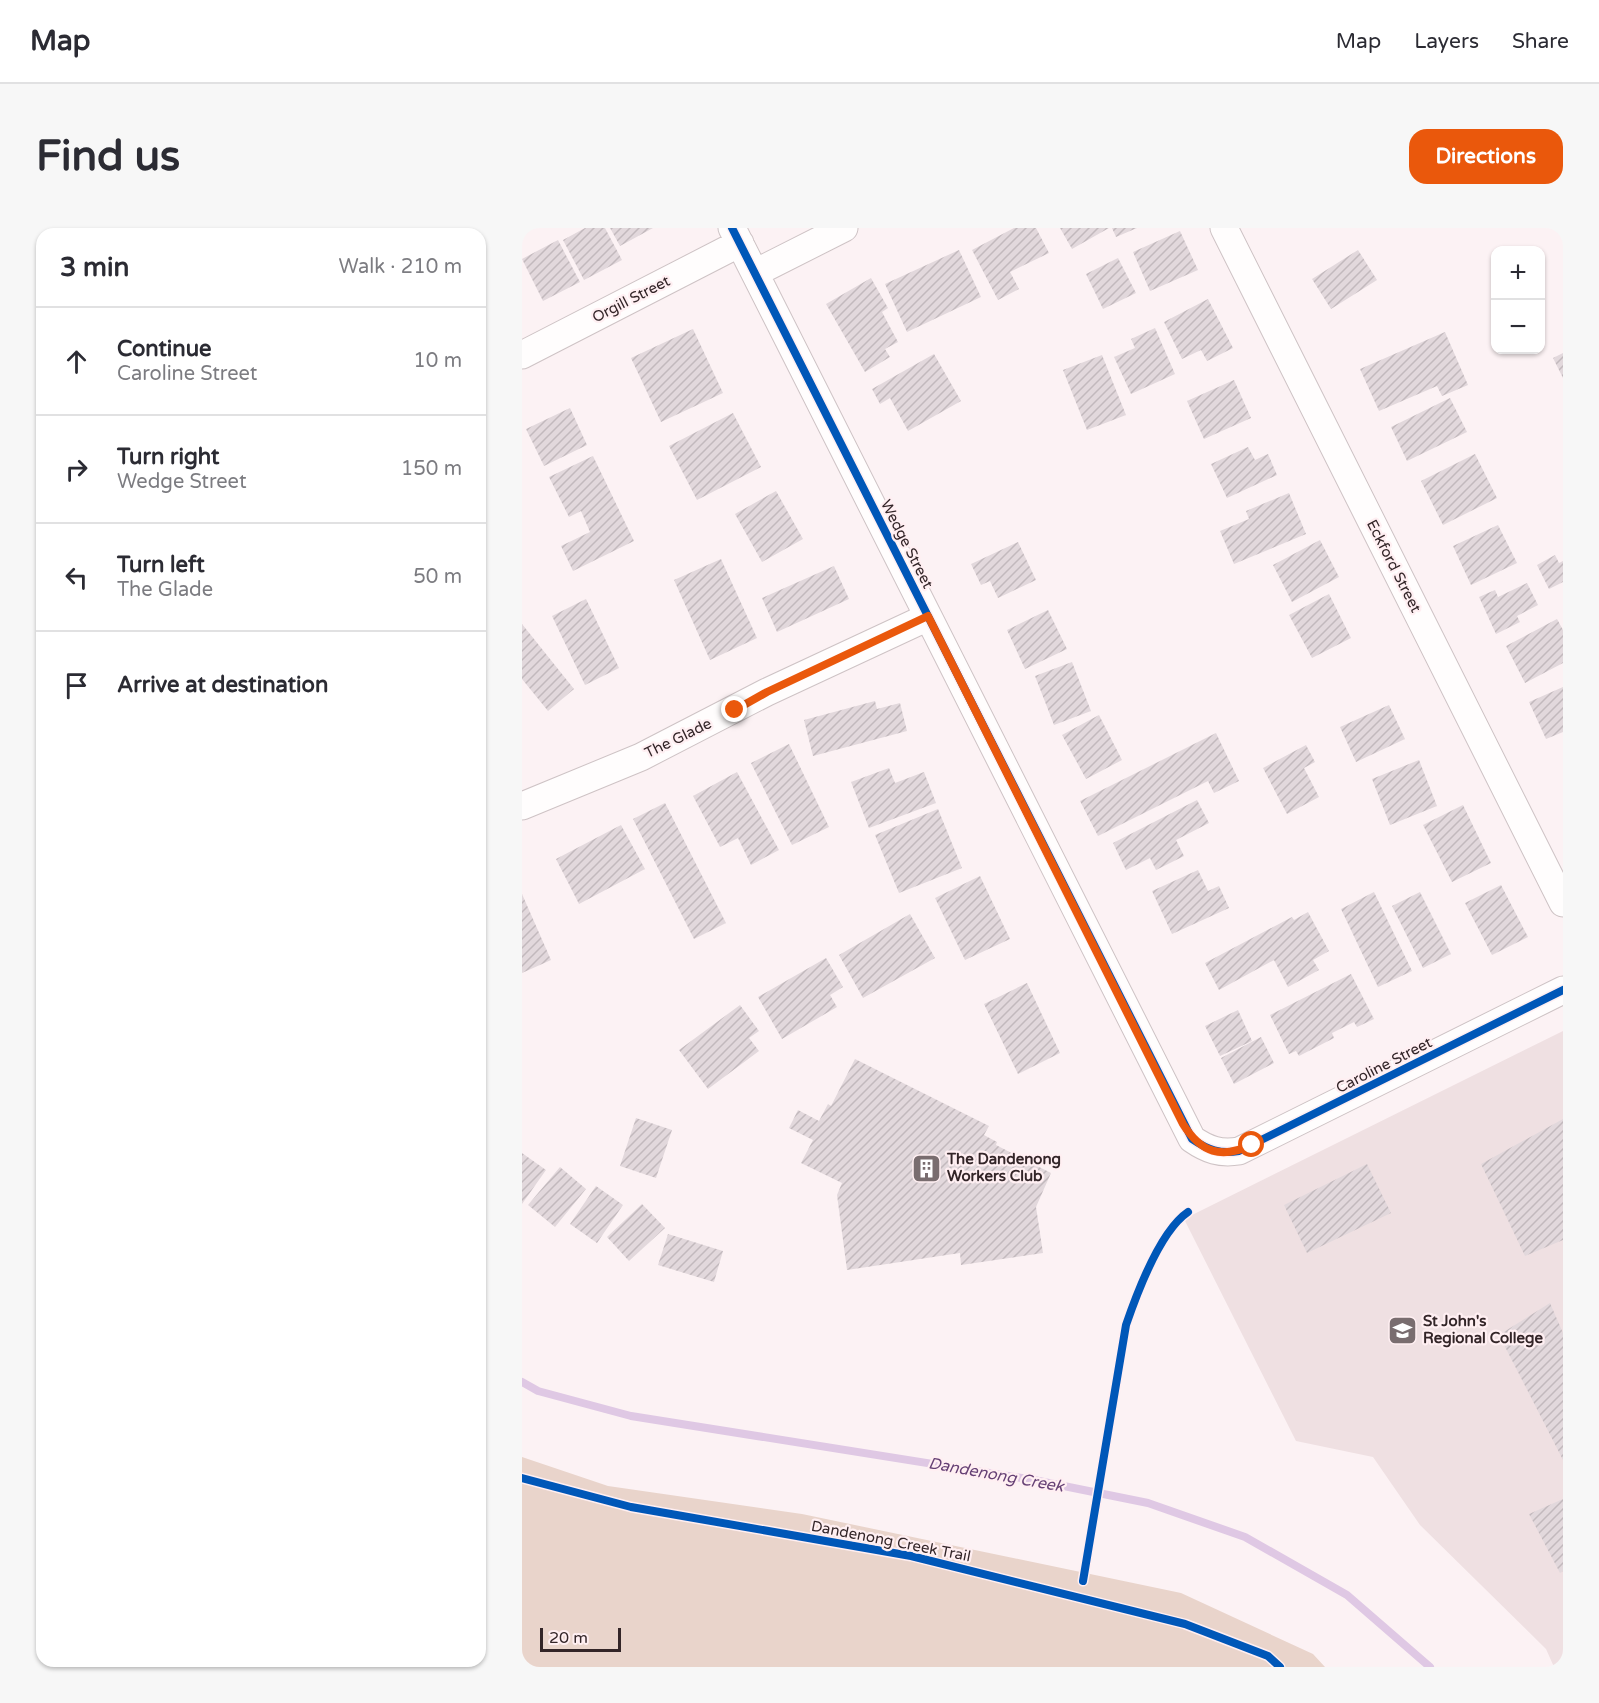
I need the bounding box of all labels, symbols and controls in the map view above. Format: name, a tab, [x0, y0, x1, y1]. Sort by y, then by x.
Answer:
text: Map	[30, 24, 90, 58]
text: Map	[1336, 29, 1381, 54]
text: Layers	[1414, 29, 1479, 54]
text: Share	[1512, 29, 1569, 54]
button: Directions	[1409, 129, 1563, 184]
text: Find us	[36, 131, 180, 182]
map controls	[1491, 246, 1545, 354]
button: +	[1491, 246, 1545, 300]
text: 3 min	[60, 252, 129, 283]
text: Walk · 210 m	[339, 255, 462, 279]
street label: Orgill Street	[589, 272, 673, 326]
button: −	[1491, 300, 1545, 354]
text: Continue	[117, 336, 212, 362]
icon: ahead	[60, 345, 93, 378]
text: 10 m	[413, 349, 462, 373]
text: Caroline Street	[117, 362, 257, 386]
text: Turn right	[117, 444, 219, 470]
icon: right	[60, 453, 93, 486]
text: 150 m	[401, 457, 462, 481]
text: Wedge Street	[117, 470, 247, 494]
street label: Wedge Street	[877, 497, 937, 592]
street label: Eckford Street	[1363, 517, 1425, 616]
text: Turn left	[117, 552, 205, 578]
icon: left	[60, 561, 93, 594]
text: 50 m	[413, 565, 462, 589]
text: The Glade	[117, 578, 213, 602]
icon: arrive	[60, 669, 93, 702]
text: Arrive at destination	[117, 672, 328, 698]
route end	[721, 696, 747, 722]
street label: The Glade	[642, 714, 714, 762]
street label: Caroline Street	[1333, 1033, 1435, 1097]
route start	[1238, 1131, 1264, 1157]
place label: The Dandenong Workers Club	[946, 1150, 1061, 1185]
building icon: The Dandenong Workers Club	[910, 1152, 942, 1184]
place label: St John's Regional College	[1423, 1312, 1543, 1348]
school or university icon: St John's Regional College	[1386, 1314, 1418, 1346]
water label: Dandenong Creek	[927, 1453, 1066, 1497]
street label: Dandenong Creek Trail	[810, 1517, 972, 1565]
scale bar	[540, 1625, 621, 1652]
text: 20 m	[549, 1628, 588, 1648]

